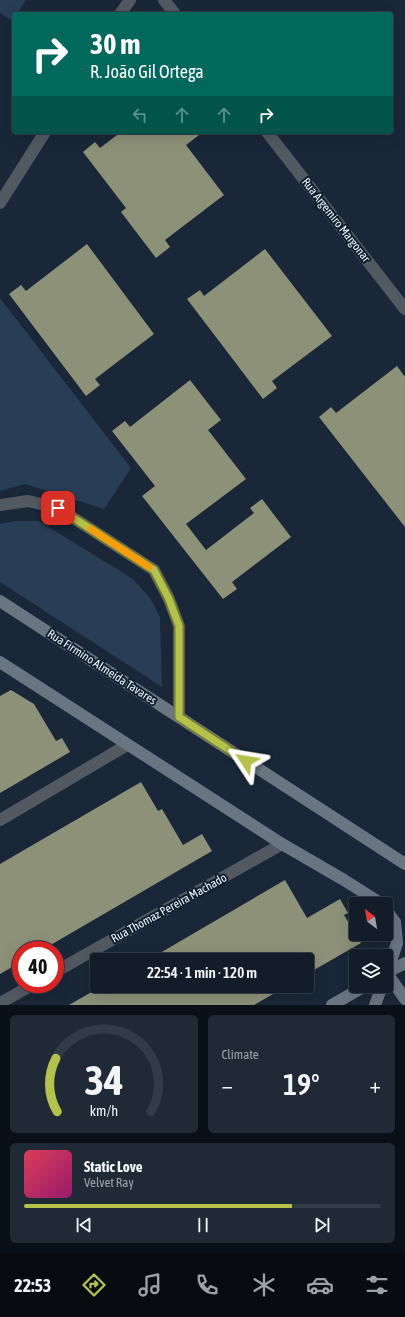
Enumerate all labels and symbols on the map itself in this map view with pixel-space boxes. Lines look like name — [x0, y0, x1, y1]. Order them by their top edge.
street label: Rua Argemiro Margonar — [299, 175, 373, 265]
pin — [41, 491, 75, 525]
street label: Rua Firmino Almeida Tavares — [45, 627, 159, 707]
position arrow — [225, 740, 267, 782]
street label: Rua Thomaz Pereira Machado — [109, 870, 230, 946]
north arrow — [349, 897, 393, 941]
speed limit sign: 40 — [12, 941, 64, 993]

